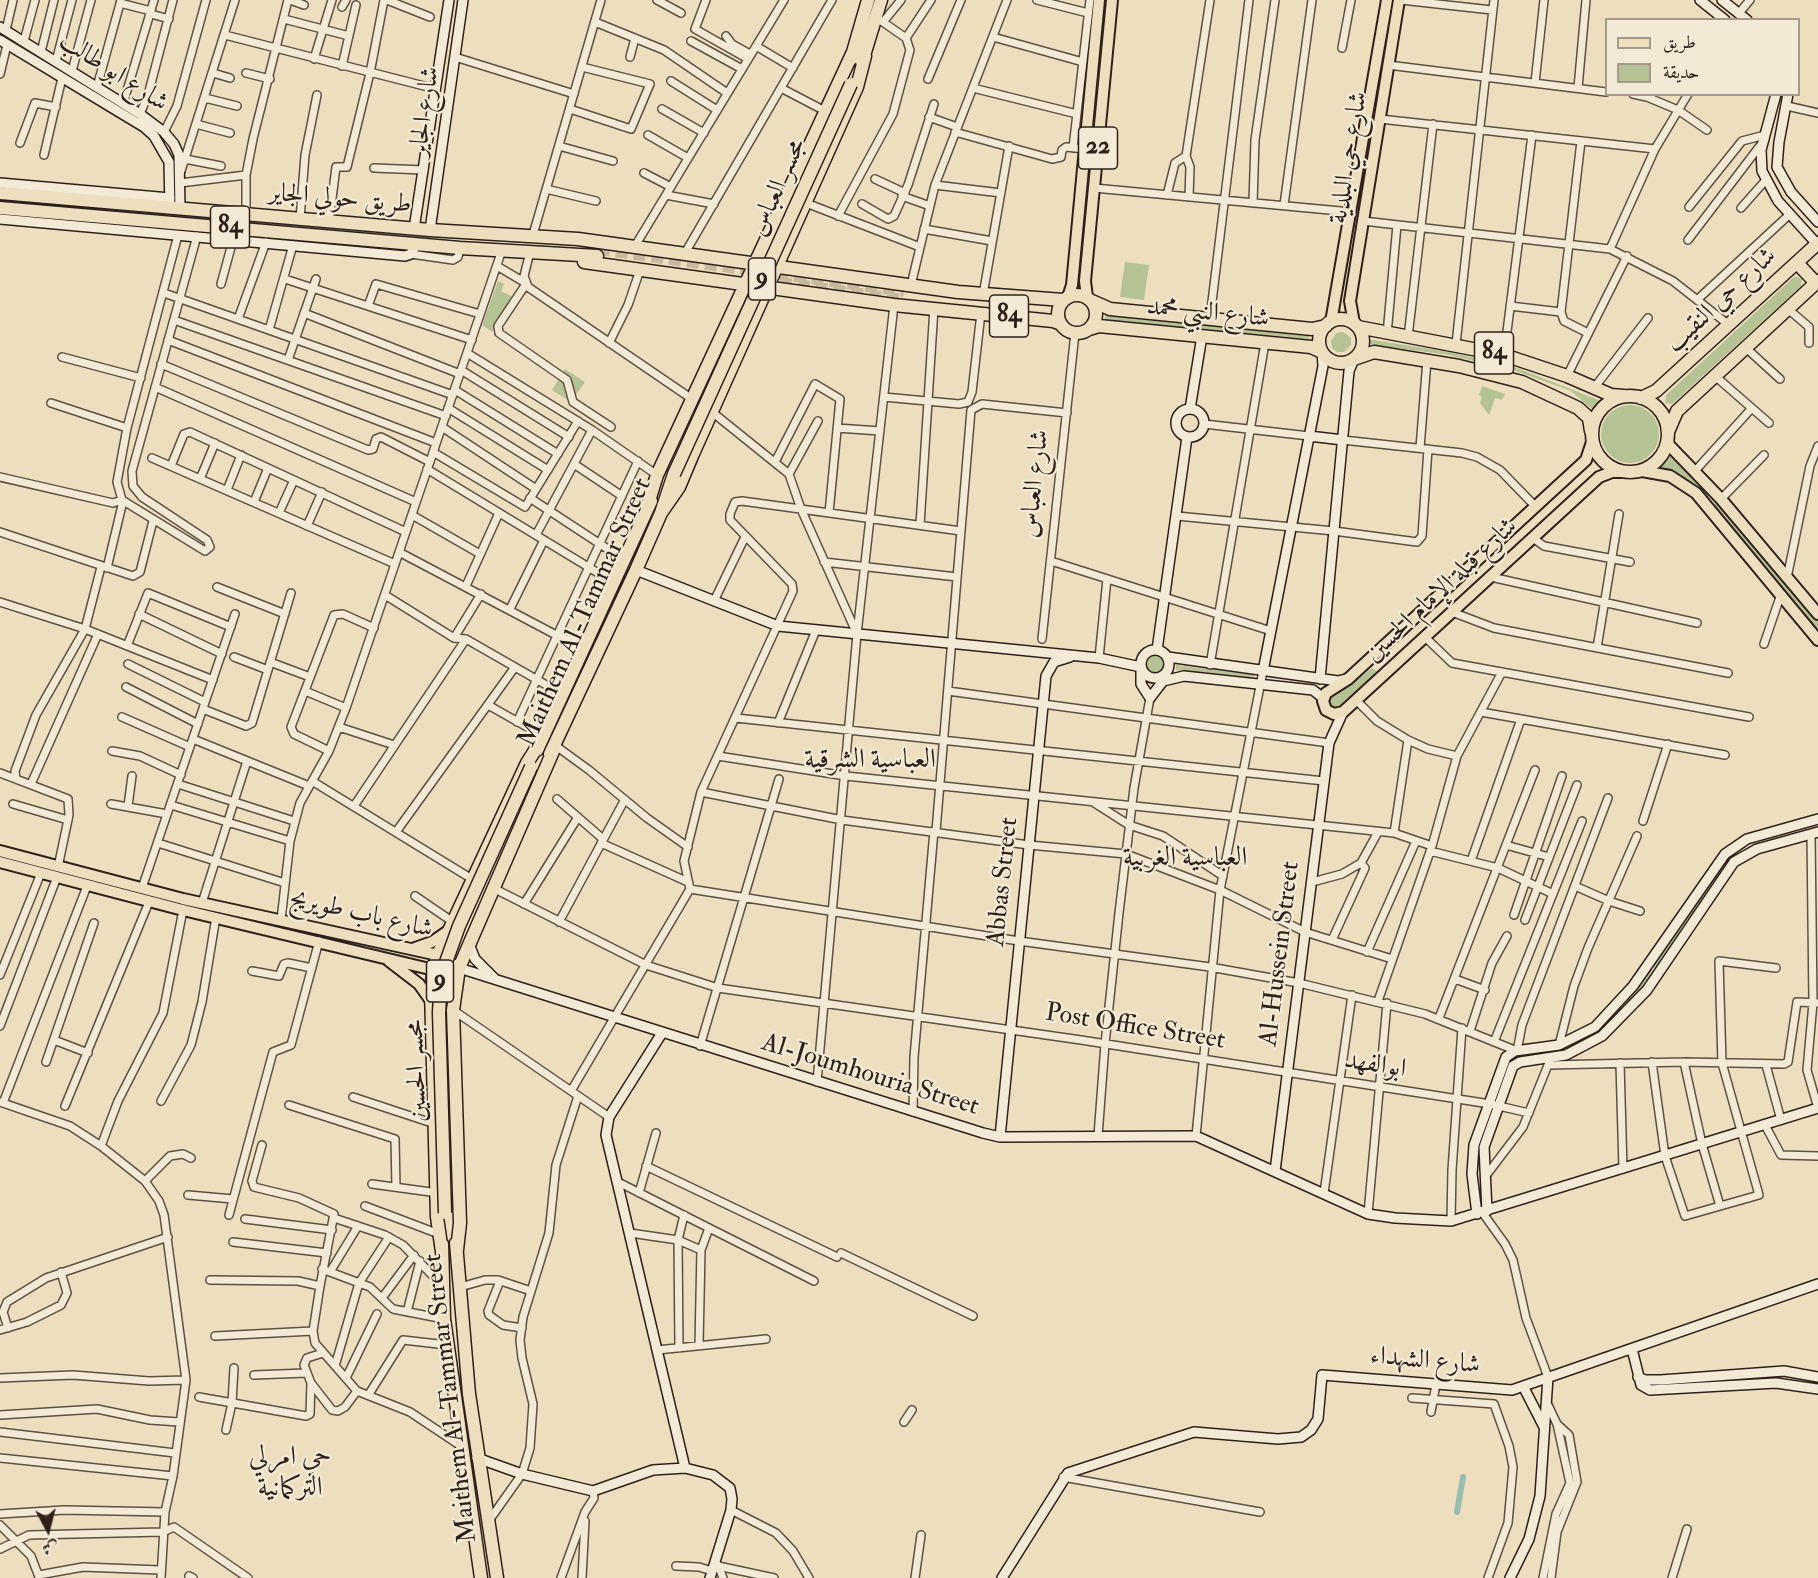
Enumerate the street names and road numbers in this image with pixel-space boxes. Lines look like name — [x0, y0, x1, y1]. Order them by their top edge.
street label: شارع ابو طالب — [53, 26, 173, 120]
street label: شارع الجاير — [404, 65, 448, 159]
street label: شارع حي البلدية — [1324, 90, 1376, 226]
road number: 22 — [1078, 127, 1118, 169]
street label: مجسر العباس — [744, 134, 814, 242]
street label: طريق حولي الجاير — [267, 178, 413, 222]
road number: 84 — [210, 206, 250, 248]
street label: شارع حي النقيب — [1660, 242, 1784, 360]
road number: 9 — [748, 258, 776, 300]
street label: شارع النبي محمد — [1145, 292, 1271, 336]
road number: 84 — [990, 295, 1028, 337]
road number: 84 — [1474, 332, 1514, 374]
street label: شارع العباس — [1015, 428, 1057, 540]
street label: Maithem Al-Tammar Street — [513, 474, 659, 752]
street label: شارع قبلة الإمام الحسين — [1359, 512, 1525, 670]
street label: Abbas Street — [982, 816, 1026, 948]
street label: Al-Hussein Street — [1254, 860, 1308, 1048]
street label: شارع باب طويريج — [286, 883, 436, 947]
road number: 9 — [426, 960, 454, 1002]
street label: Post Office Street — [1043, 998, 1227, 1058]
street label: مجسر الحسين — [401, 1019, 435, 1123]
street label: Al-Joumhouria Street — [758, 1028, 982, 1124]
street label: ابوالفهد — [1342, 1046, 1408, 1086]
street label: Maithem Al-Tammar Street — [419, 1252, 485, 1544]
street label: شارع الشهداء — [1369, 1342, 1481, 1382]

